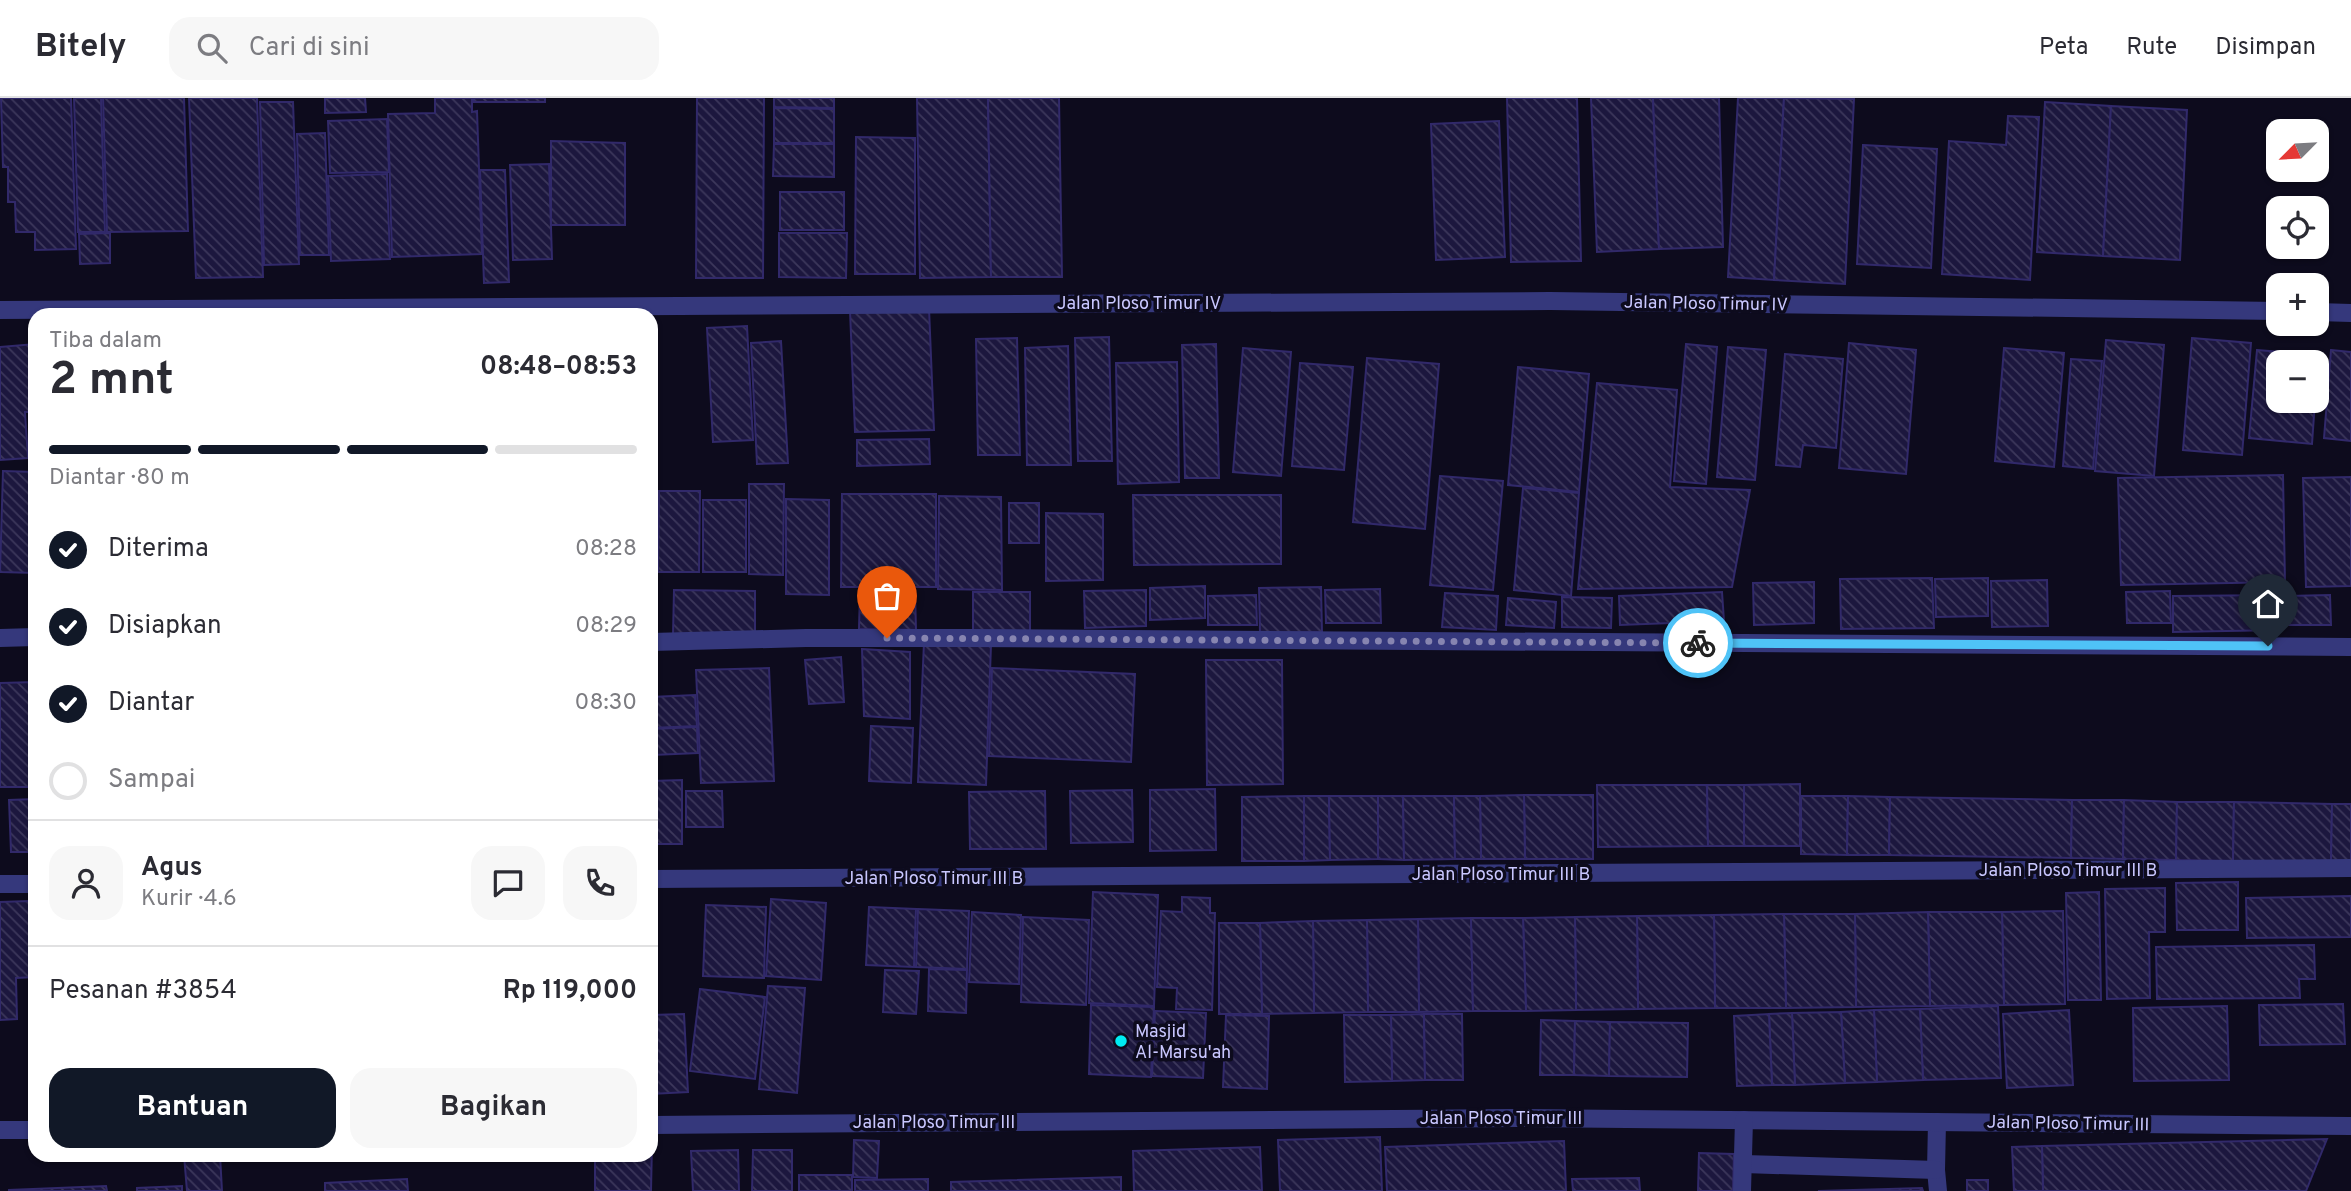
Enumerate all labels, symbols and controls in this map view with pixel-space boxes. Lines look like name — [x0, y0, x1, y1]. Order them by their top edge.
search box — [169, 17, 659, 80]
text: Bitely — [35, 27, 127, 69]
icon: search — [193, 29, 231, 67]
text: Cari di sini — [249, 32, 370, 65]
text: Peta — [2039, 33, 2088, 63]
text: Rute — [2126, 33, 2177, 63]
text: Disimpan — [2215, 33, 2316, 63]
north arrow — [2266, 119, 2329, 182]
map controls — [2266, 119, 2329, 413]
button: locate — [2266, 196, 2329, 259]
button: + — [2266, 273, 2329, 336]
street label: Jalan Ploso Timur IV — [1624, 292, 1788, 317]
street label: Jalan Ploso Timur IV — [1057, 293, 1221, 316]
text: Tiba dalam — [49, 327, 162, 356]
button: − — [2266, 350, 2329, 413]
text: 08:48–08:53 — [480, 351, 637, 384]
text: 2 mnt — [49, 352, 174, 411]
text: Diantar · 80 m — [49, 464, 190, 493]
icon: check — [49, 531, 87, 569]
text: Diterima — [108, 533, 209, 566]
text: 08:28 — [575, 535, 637, 564]
pin — [857, 566, 917, 638]
pin — [2238, 574, 2298, 646]
icon: bag — [868, 577, 906, 615]
icon: home — [2249, 585, 2287, 623]
icon: check — [49, 608, 87, 646]
courier — [1663, 608, 1733, 678]
text: Disiapkan — [108, 610, 222, 643]
text: 08:29 — [575, 612, 637, 641]
icon: bike — [1679, 624, 1717, 662]
icon: check — [49, 685, 87, 723]
text: Diantar — [108, 687, 194, 720]
text: 08:30 — [575, 689, 637, 718]
text: Sampai — [108, 764, 195, 797]
button: person — [49, 846, 123, 920]
button: chat — [471, 846, 545, 920]
button: phone — [563, 846, 637, 920]
text: Agus — [141, 852, 203, 885]
street label: Jalan Ploso Timur III B — [1979, 860, 2157, 883]
street label: Jalan Ploso Timur III B — [1412, 864, 1590, 887]
street label: Jalan Ploso Timur III B — [845, 868, 1023, 891]
text: Kurir · 4.6 — [141, 885, 237, 914]
text: Pesanan #3854 — [49, 975, 237, 1008]
text: Rp 119,000 — [503, 975, 637, 1008]
place label: Masjid Al-Marsu'ah — [1135, 1021, 1231, 1065]
marker: Masjid Al-Marsu'ah — [1113, 1033, 1129, 1049]
button: Bantuan — [49, 1068, 336, 1148]
button: Bagikan — [350, 1068, 637, 1148]
street label: Jalan Ploso Timur III — [1420, 1108, 1582, 1131]
street label: Jalan Ploso Timur III — [853, 1112, 1015, 1135]
street label: Jalan Ploso Timur III — [1986, 1112, 2150, 1137]

